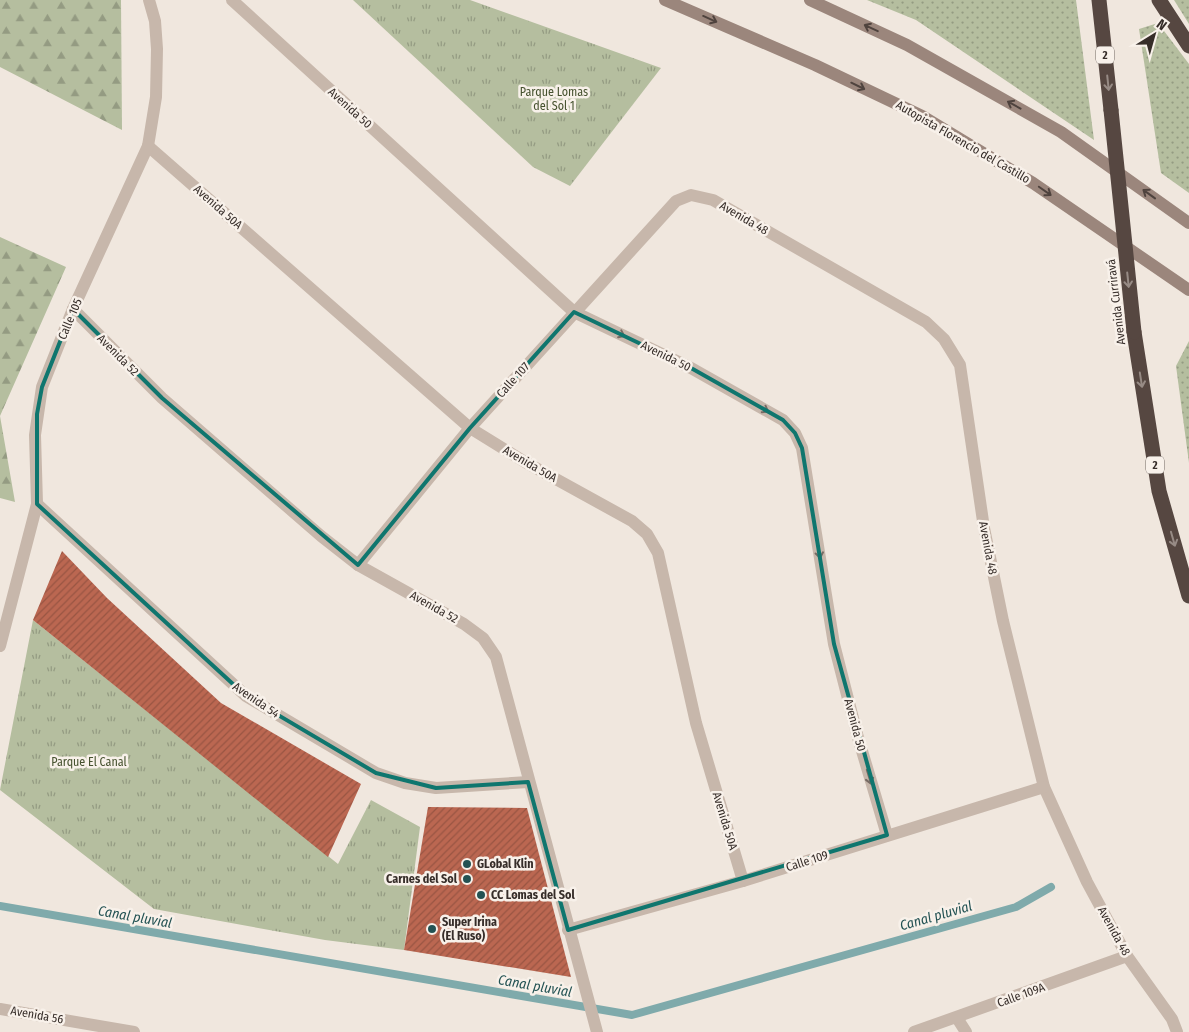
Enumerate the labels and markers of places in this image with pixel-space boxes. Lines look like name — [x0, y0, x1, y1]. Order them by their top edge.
place label: GLobal Klin — [477, 857, 534, 871]
marker: GLobal Klin — [461, 858, 473, 870]
place label: Carnes del Sol — [386, 872, 458, 886]
marker: Carnes del Sol — [461, 873, 473, 885]
place label: CC Lomas del Sol — [491, 888, 575, 902]
marker: CC Lomas del Sol — [475, 889, 487, 901]
place label: Super Irina (El Ruso) — [442, 915, 497, 943]
marker: Super Irina (El Ruso) — [426, 923, 438, 935]

